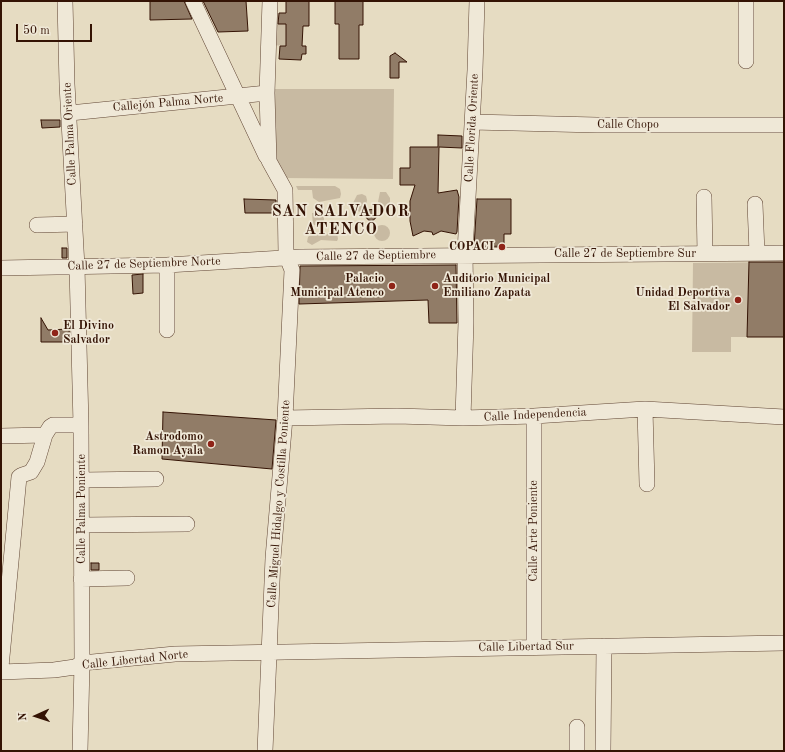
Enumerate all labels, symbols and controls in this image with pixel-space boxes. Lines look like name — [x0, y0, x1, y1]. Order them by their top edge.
scale bar — [18, 16, 94, 42]
text: 50 m — [23, 25, 50, 37]
street label: Calle Florida Oriente — [462, 73, 482, 183]
street label: Calle Palma Oriente — [60, 82, 80, 186]
street label: Callejón Palma Norte — [112, 91, 224, 115]
street label: Calle Chopo — [597, 118, 659, 132]
district label: SAN SALVADOR ATENCO — [272, 202, 410, 240]
place label: COPACI — [449, 240, 494, 254]
marker: COPACI — [497, 242, 507, 252]
street label: Calle 27 de Septiembre Sur — [554, 247, 696, 261]
street label: Calle 27 de Septiembre — [316, 248, 436, 264]
street label: Calle 27 de Septiembre Norte — [67, 254, 221, 274]
place label: Palacio Municipal Atenco — [290, 272, 384, 300]
place label: Auditorio Municipal Emiliano Zapata — [443, 272, 550, 300]
marker: Palacio Municipal Atenco — [387, 281, 397, 291]
marker: Auditorio Municipal Emiliano Zapata — [430, 281, 440, 291]
place label: Unidad Deportiva El Salvador — [635, 286, 730, 314]
marker: Unidad Deportiva El Salvador — [733, 295, 743, 305]
place label: El Divino Salvador — [63, 319, 114, 347]
marker: El Divino Salvador — [50, 328, 60, 338]
street label: Calle Miguel Hidalgo y Costilla Poniente — [265, 399, 293, 609]
street label: Calle Independencia — [483, 405, 587, 425]
place label: Astrodomo Ramon Ayala — [132, 430, 203, 458]
marker: Astrodomo Ramon Ayala — [206, 439, 216, 449]
street label: Calle Palma Poniente — [75, 454, 89, 564]
street label: Calle Arte Poniente — [527, 480, 541, 582]
street label: Calle Libertad Sur — [478, 639, 574, 655]
street label: Calle Libertad Norte — [81, 647, 189, 673]
north arrow — [16, 696, 56, 736]
text: N — [18, 712, 29, 721]

